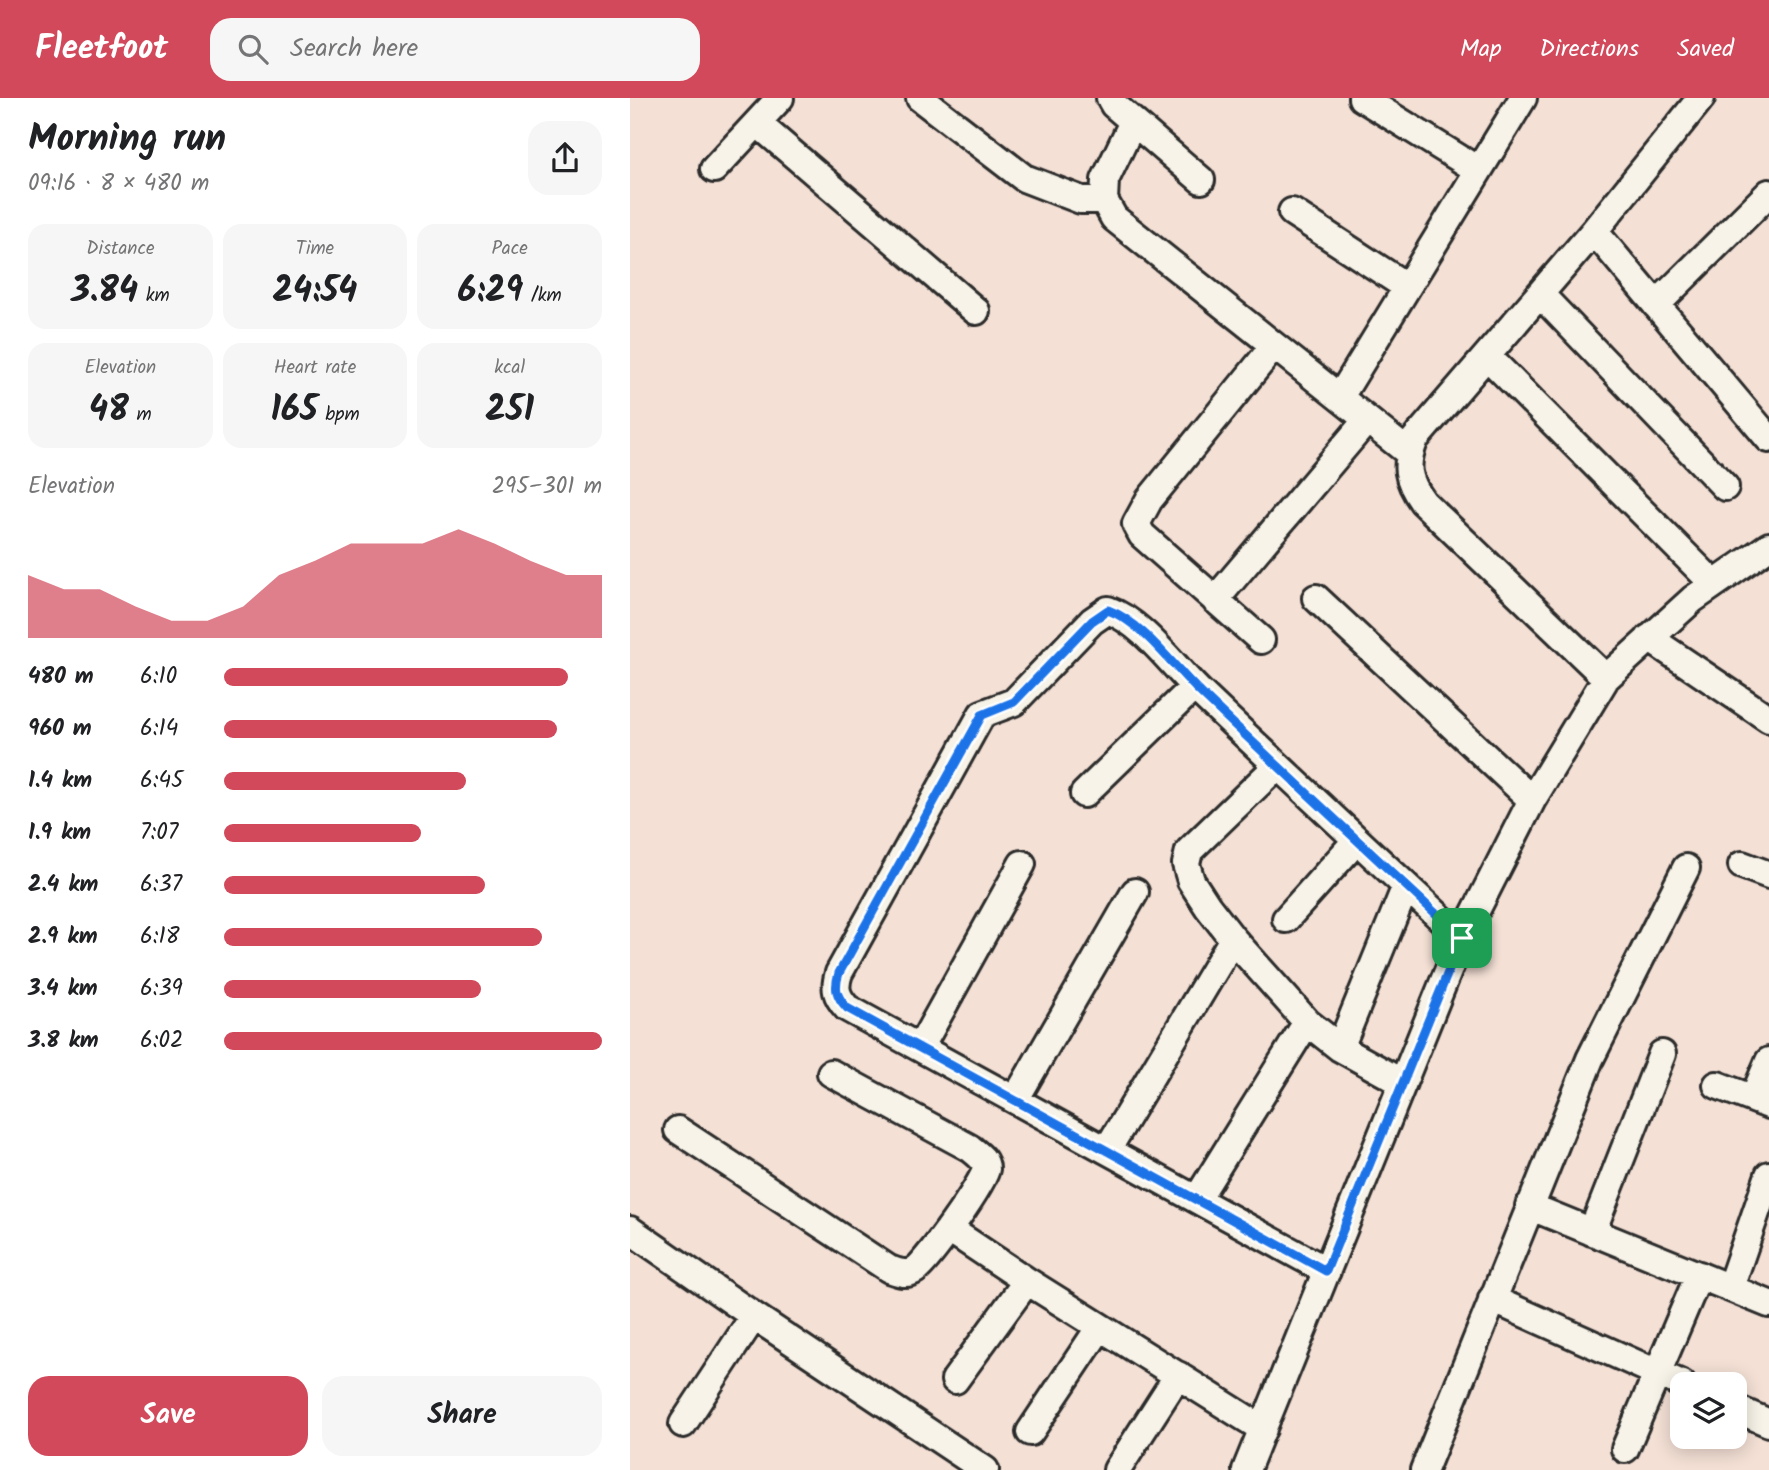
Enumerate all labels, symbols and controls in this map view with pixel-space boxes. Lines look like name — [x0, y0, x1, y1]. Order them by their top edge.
search box — [210, 18, 700, 81]
text: Fleetfoot — [35, 23, 168, 76]
text: Search here — [290, 28, 418, 70]
icon: search — [234, 30, 272, 68]
text: Map — [1460, 30, 1502, 69]
text: Directions — [1540, 30, 1639, 69]
text: Saved — [1677, 30, 1734, 69]
text: Morning run — [28, 110, 226, 170]
button: share — [528, 121, 602, 195]
text: 09:16 · 8 × 480 m — [28, 166, 209, 202]
text: Distance — [86, 234, 154, 264]
text: Time — [296, 234, 334, 264]
text: Pace — [492, 234, 528, 264]
text: 3.84 — [71, 264, 138, 320]
text: 24:54 — [273, 264, 357, 320]
text: 6:29 — [458, 264, 523, 320]
text: km — [138, 281, 170, 311]
text: /km — [523, 281, 562, 311]
text: Elevation — [84, 353, 156, 383]
text: Heart rate — [274, 353, 356, 383]
text: kcal — [494, 353, 525, 383]
text: 48 — [89, 383, 129, 439]
text: 165 — [270, 383, 318, 439]
text: 251 — [485, 383, 534, 439]
text: m — [129, 400, 152, 430]
text: bpm — [318, 400, 360, 430]
text: Elevation — [28, 469, 115, 505]
text: 295–301 m — [492, 469, 602, 505]
text: 480 m — [28, 659, 94, 695]
text: 6:10 — [140, 659, 177, 695]
text: 960 m — [28, 711, 92, 747]
text: 6:14 — [140, 711, 178, 747]
text: 1.4 km — [28, 763, 92, 799]
text: 6:45 — [140, 763, 183, 799]
text: 1.9 km — [28, 815, 91, 851]
text: 7:07 — [140, 815, 178, 851]
text: 2.4 km — [28, 867, 98, 903]
text: 6:37 — [140, 867, 182, 903]
pin — [1432, 908, 1492, 968]
text: 2.9 km — [28, 919, 98, 955]
text: 6:18 — [140, 919, 180, 955]
icon: arrive — [1443, 919, 1481, 957]
text: 3.4 km — [28, 971, 98, 1007]
text: 6:39 — [140, 971, 183, 1007]
text: 3.8 km — [28, 1023, 99, 1059]
text: 6:02 — [140, 1023, 183, 1059]
map controls — [1670, 1372, 1747, 1449]
button: layers — [1670, 1372, 1747, 1449]
button: Save — [28, 1376, 308, 1456]
button: Share — [322, 1376, 602, 1456]

